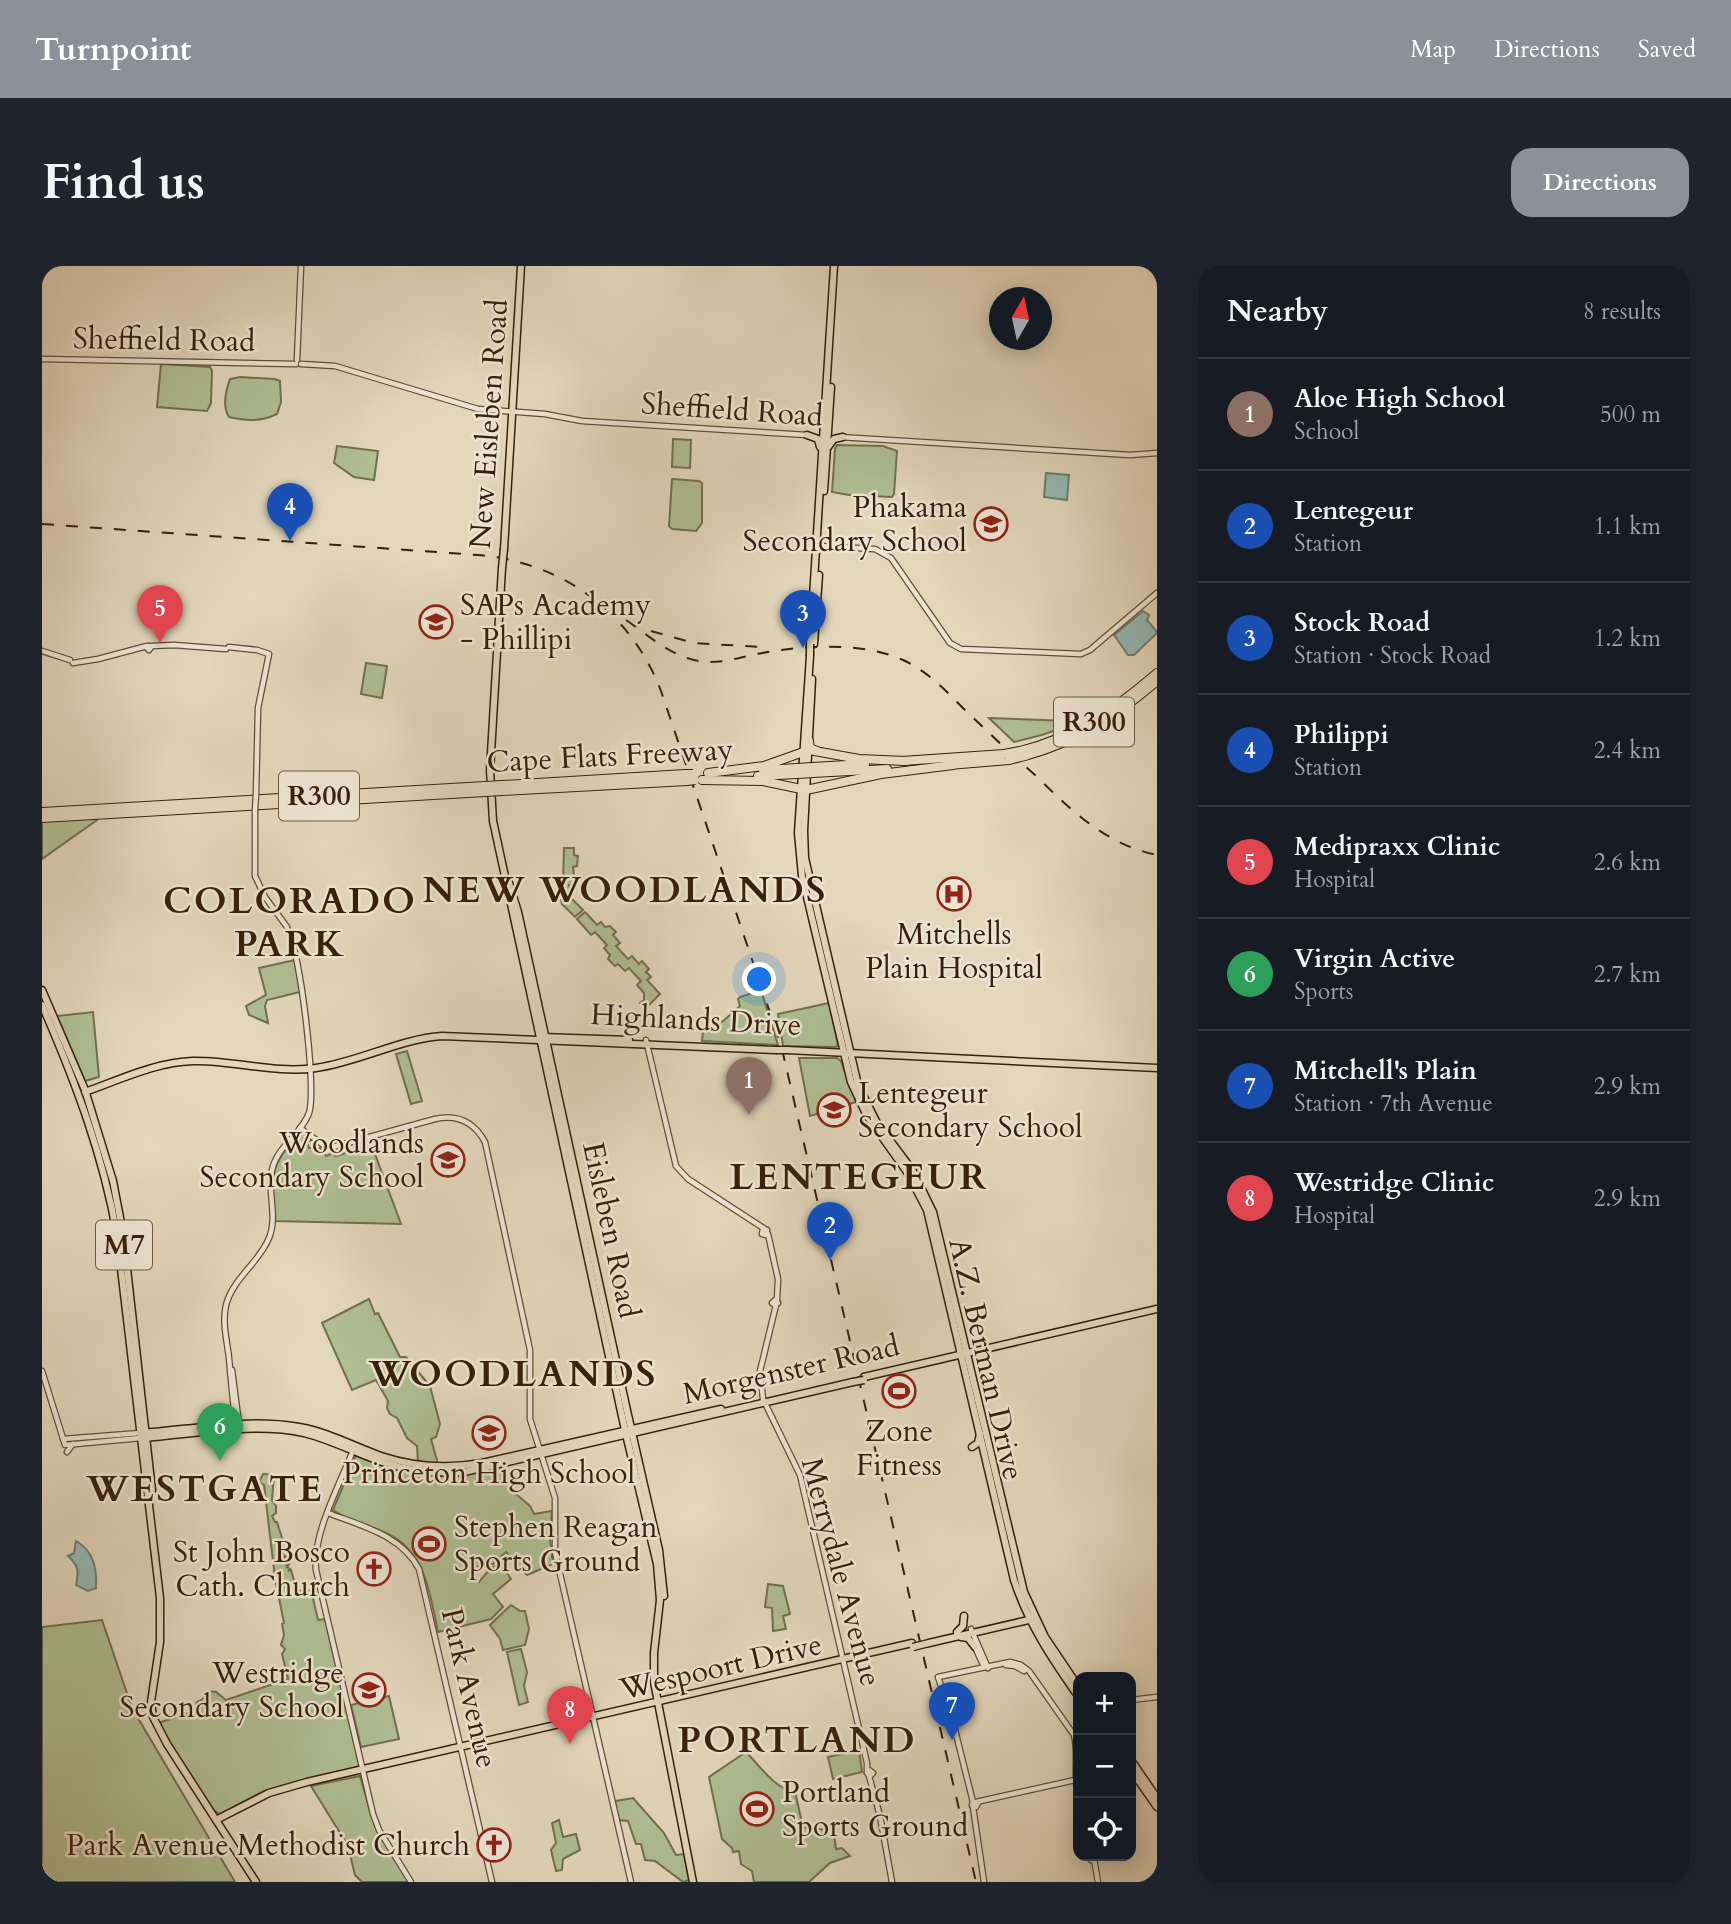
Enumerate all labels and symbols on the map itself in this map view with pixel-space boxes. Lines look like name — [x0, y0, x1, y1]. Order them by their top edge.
north arrow — [989, 287, 1052, 350]
street label: New Eisleben Road — [460, 298, 518, 550]
street label: Sheffield Road — [73, 318, 255, 362]
street label: Sheffield Road — [640, 383, 824, 437]
pin: 4 — [267, 483, 313, 541]
place label: Phakama Secondary School — [742, 487, 967, 562]
school or university icon: Phakama Secondary School — [972, 505, 1010, 543]
pin: 5 — [137, 585, 183, 643]
place label: SAPs Academy - Phillipi — [460, 585, 651, 660]
pin: 3 — [780, 590, 826, 648]
school or university icon: SAPs Academy - Phillipi — [417, 603, 455, 641]
road number: R300 — [1054, 698, 1134, 746]
street label: Cape Flats Freeway — [486, 729, 735, 783]
road number: R300 — [279, 771, 359, 820]
district label: NEW WOODLANDS — [423, 865, 827, 915]
hospital icon: Mitchells Plain Hospital — [935, 875, 973, 913]
district label: COLORADO PARK — [163, 876, 417, 969]
place label: Mitchells Plain Hospital — [865, 914, 1043, 989]
your location — [742, 962, 776, 996]
street label: Highlands Drive — [590, 994, 802, 1046]
pin: 1 — [726, 1057, 772, 1115]
place label: Lentegeur Secondary School — [858, 1073, 1083, 1148]
school or university icon: Lentegeur Secondary School — [815, 1091, 853, 1129]
place label: Woodlands Secondary School — [199, 1123, 424, 1198]
street label: Eisleben Road — [572, 1138, 650, 1322]
school or university icon: Woodlands Secondary School — [429, 1141, 467, 1179]
district label: LENTEGEUR — [729, 1152, 989, 1202]
pin: 2 — [807, 1202, 853, 1260]
road number: M7 — [96, 1220, 152, 1270]
street label: A.Z. Berman Drive — [938, 1234, 1034, 1484]
street label: Morgenster Road — [679, 1325, 903, 1415]
district label: WOODLANDS — [368, 1349, 657, 1399]
sports icon: Zone Fitness — [880, 1372, 918, 1410]
pin: 6 — [197, 1403, 243, 1461]
place label: Zone Fitness — [856, 1411, 942, 1486]
school or university icon: Princeton High School — [470, 1414, 508, 1452]
place label: Princeton High School — [343, 1453, 636, 1494]
street label: Merrydale Avenue — [791, 1453, 891, 1691]
district label: WESTGATE — [85, 1464, 324, 1514]
place label: Stephen Reagan Sports Ground — [454, 1507, 658, 1582]
sports icon: Stephen Reagan Sports Ground — [410, 1525, 448, 1563]
place label: St John Bosco Cath. Church — [173, 1532, 351, 1607]
church icon: St John Bosco Cath. Church — [355, 1550, 393, 1588]
street label: Park Avenue — [431, 1604, 507, 1772]
street label: Wespoort Drive — [615, 1624, 826, 1710]
place label: Westridge Secondary School — [119, 1653, 344, 1728]
school or university icon: Westridge Secondary School — [350, 1671, 388, 1709]
pin: 7 — [929, 1682, 975, 1740]
pin: 8 — [547, 1686, 593, 1744]
district label: PORTLAND — [677, 1715, 917, 1765]
place label: Portland Sports Ground — [782, 1772, 968, 1847]
sports icon: Portland Sports Ground — [738, 1790, 776, 1828]
place label: Park Avenue Methodist Church — [66, 1825, 471, 1866]
church icon: Park Avenue Methodist Church — [475, 1826, 513, 1864]

